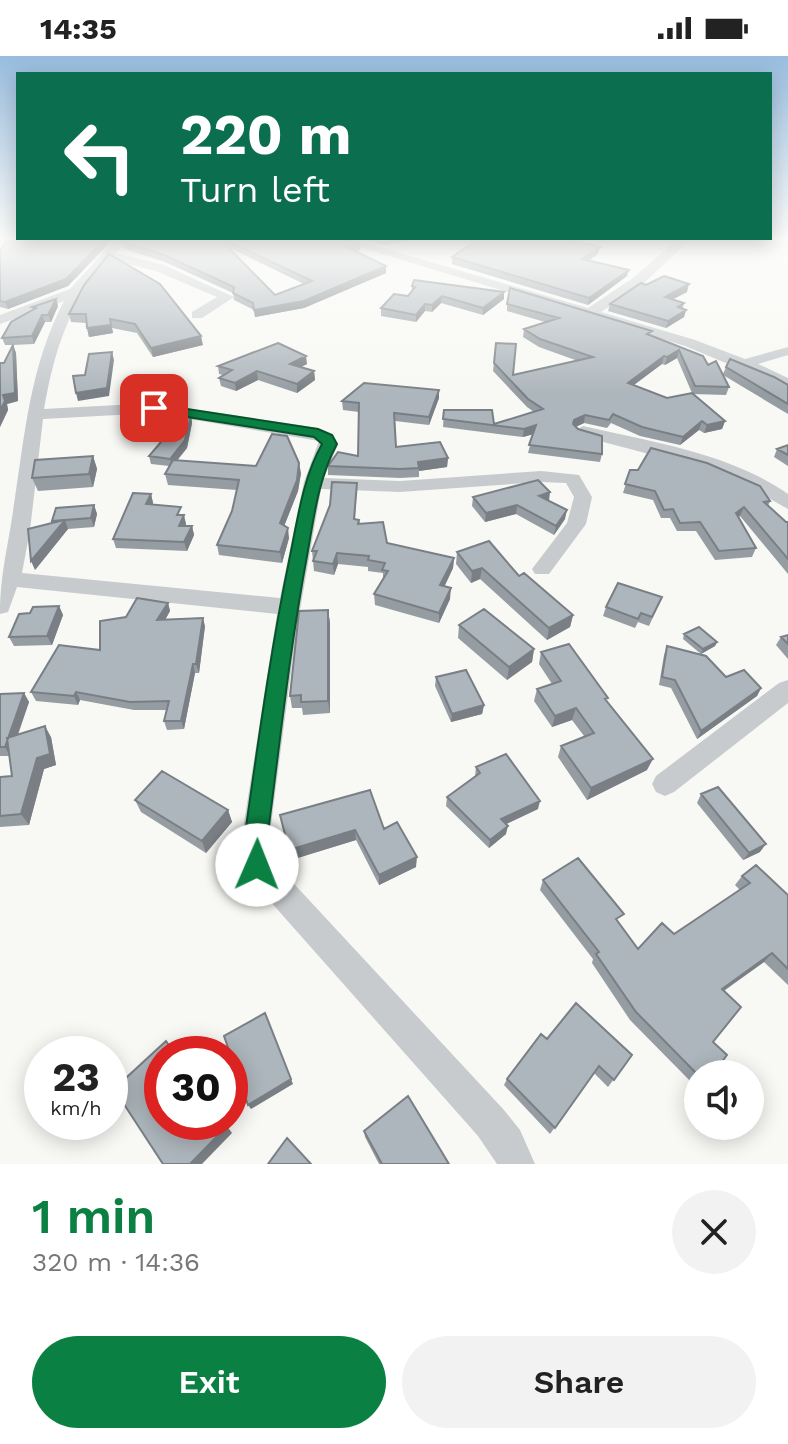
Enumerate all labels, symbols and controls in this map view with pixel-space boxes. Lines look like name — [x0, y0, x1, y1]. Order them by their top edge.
text: 14:35 — [40, 11, 117, 46]
text: 220 m — [180, 102, 352, 168]
icon: left — [48, 104, 152, 208]
text: Turn left — [180, 169, 330, 211]
pin — [120, 374, 188, 442]
icon: arrive — [132, 386, 176, 430]
position arrow — [215, 823, 299, 907]
speed limit sign: 30 — [144, 1036, 248, 1140]
text: 23 — [52, 1054, 100, 1101]
map controls — [684, 1060, 764, 1140]
button: sound — [684, 1060, 764, 1140]
text: km/h — [50, 1096, 102, 1120]
text: 1 min — [32, 1188, 155, 1245]
button: close — [672, 1190, 756, 1274]
text: 320 m · 14:36 — [32, 1247, 200, 1277]
button: Exit — [32, 1336, 386, 1428]
button: Share — [402, 1336, 756, 1428]

